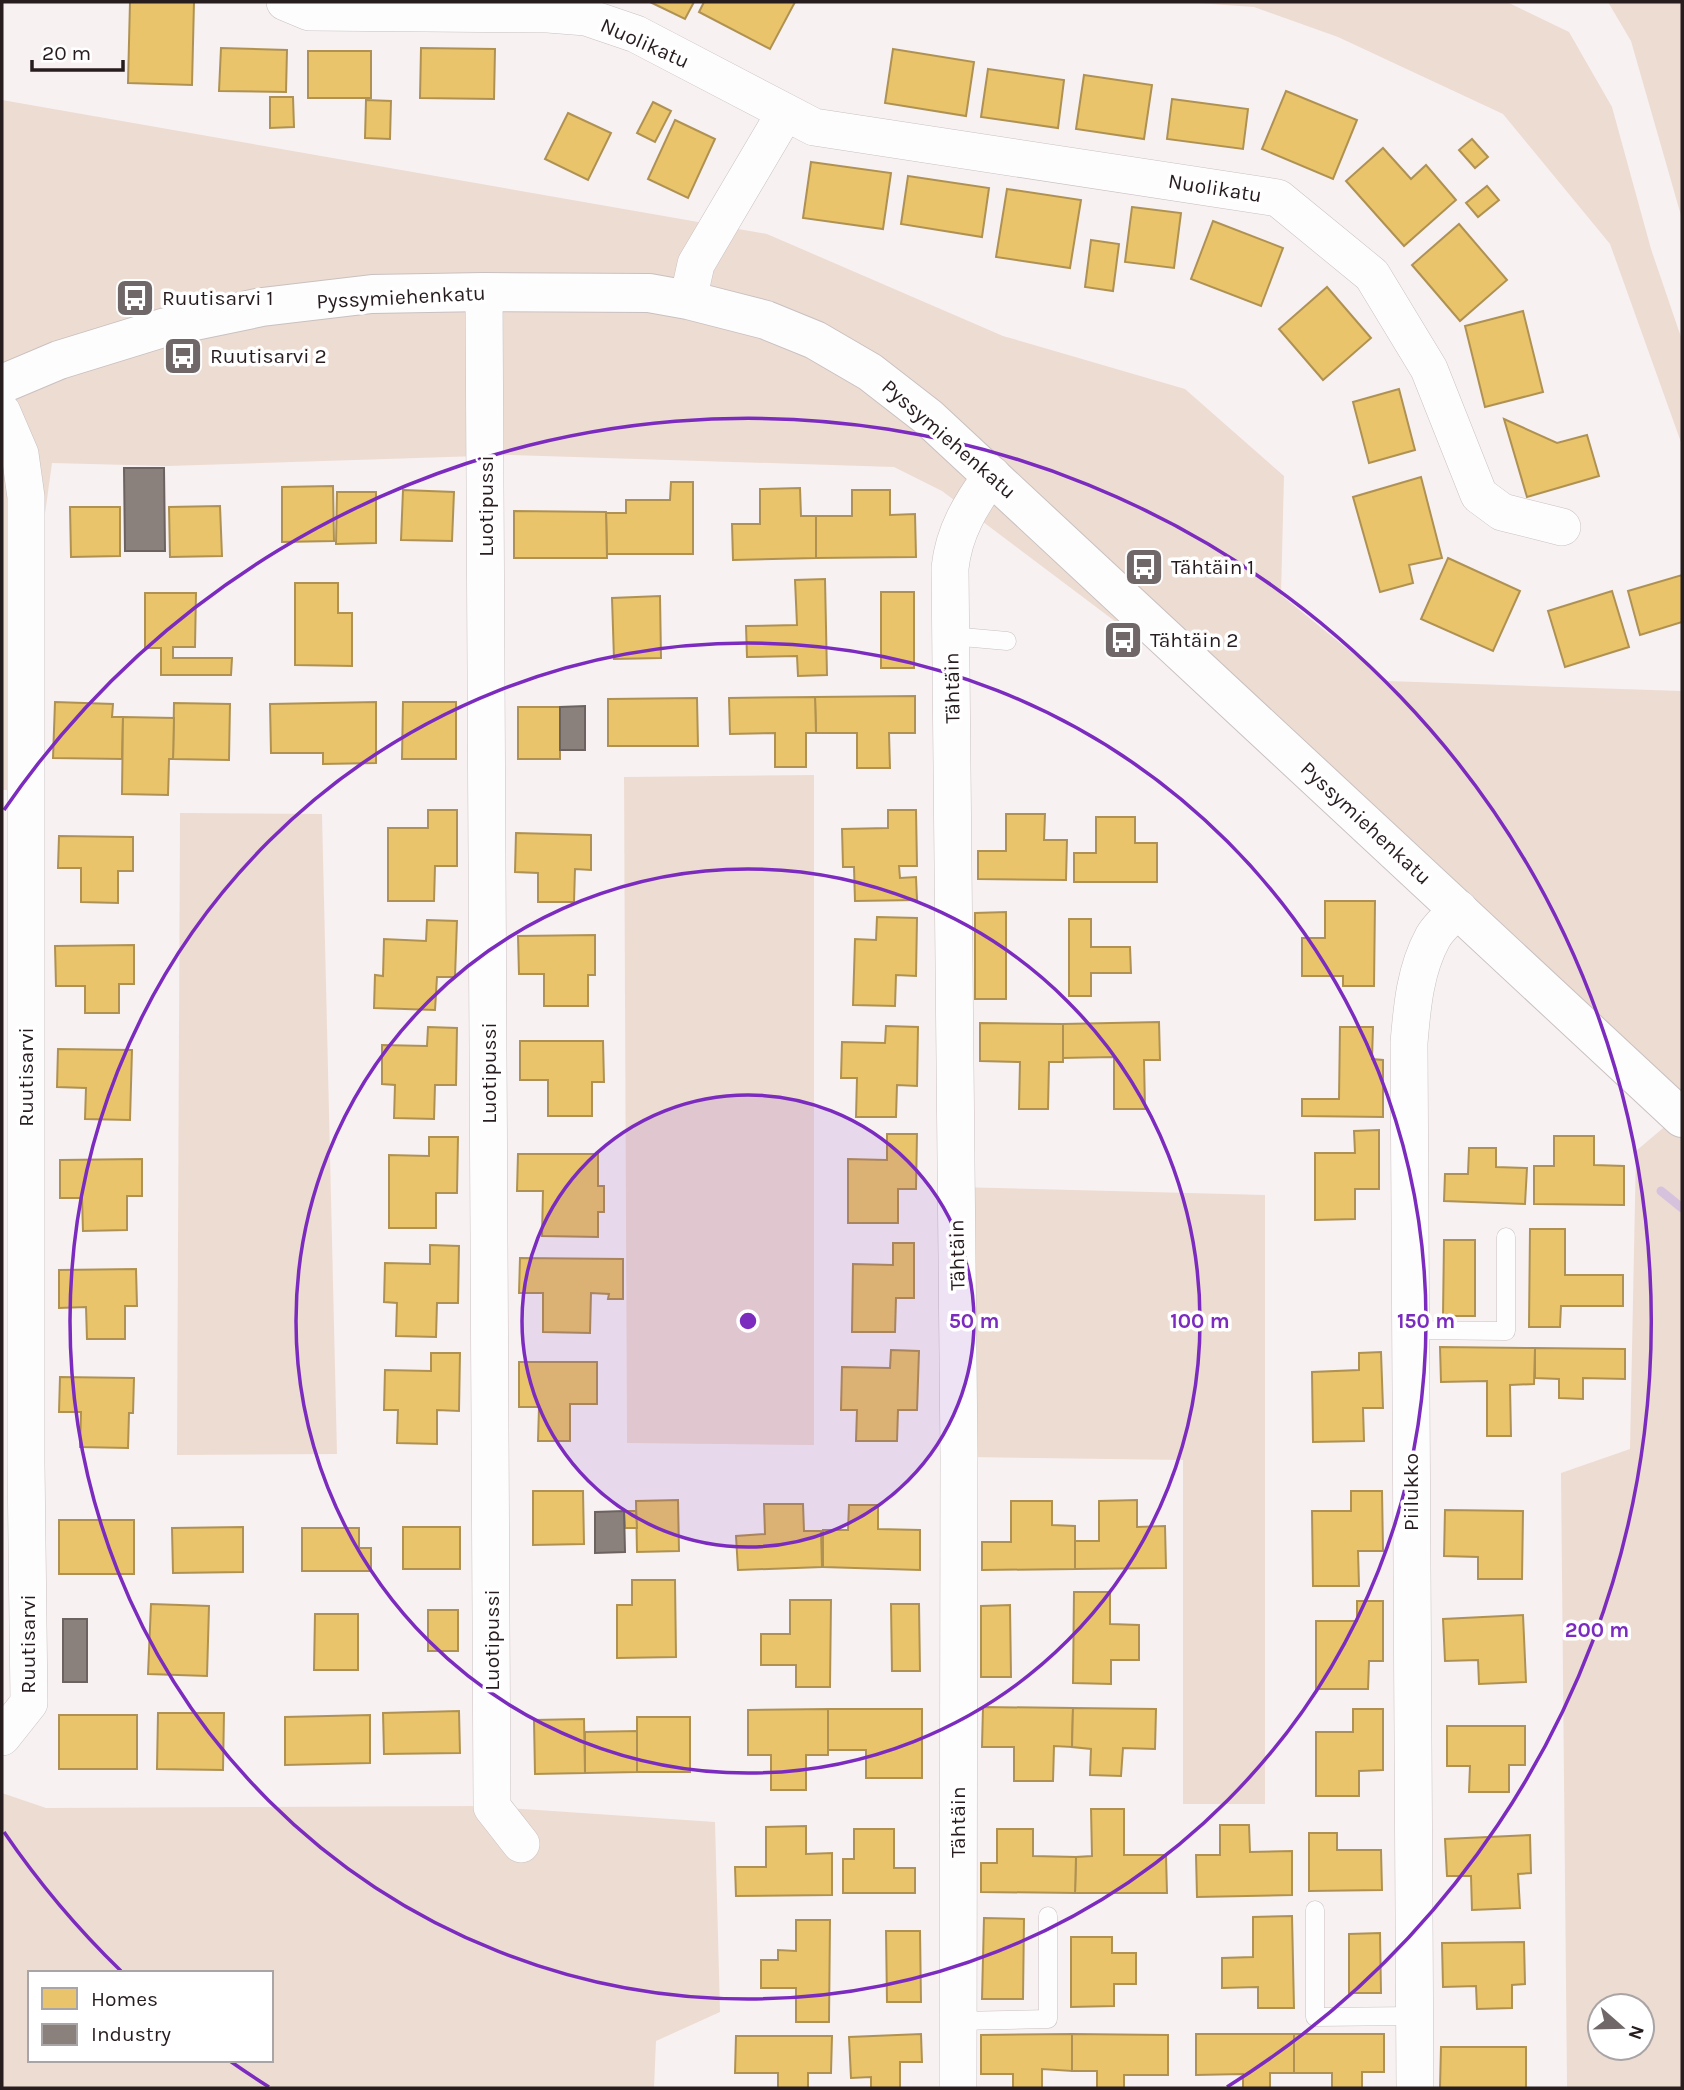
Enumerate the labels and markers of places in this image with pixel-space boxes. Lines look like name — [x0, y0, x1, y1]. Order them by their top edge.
bus stop icon: Ruutisarvi 1 — [114, 277, 156, 319]
place label: Ruutisarvi 1 — [162, 286, 273, 310]
bus stop icon: Ruutisarvi 2 — [162, 335, 204, 377]
place label: Ruutisarvi 2 — [210, 344, 327, 368]
bus stop icon: Tähtäin 1 — [1123, 546, 1165, 588]
place label: Tähtäin 1 — [1171, 555, 1254, 579]
bus stop icon: Tähtäin 2 — [1102, 619, 1144, 661]
place label: Tähtäin 2 — [1150, 628, 1238, 652]
centre of rings — [736, 1309, 760, 1333]

